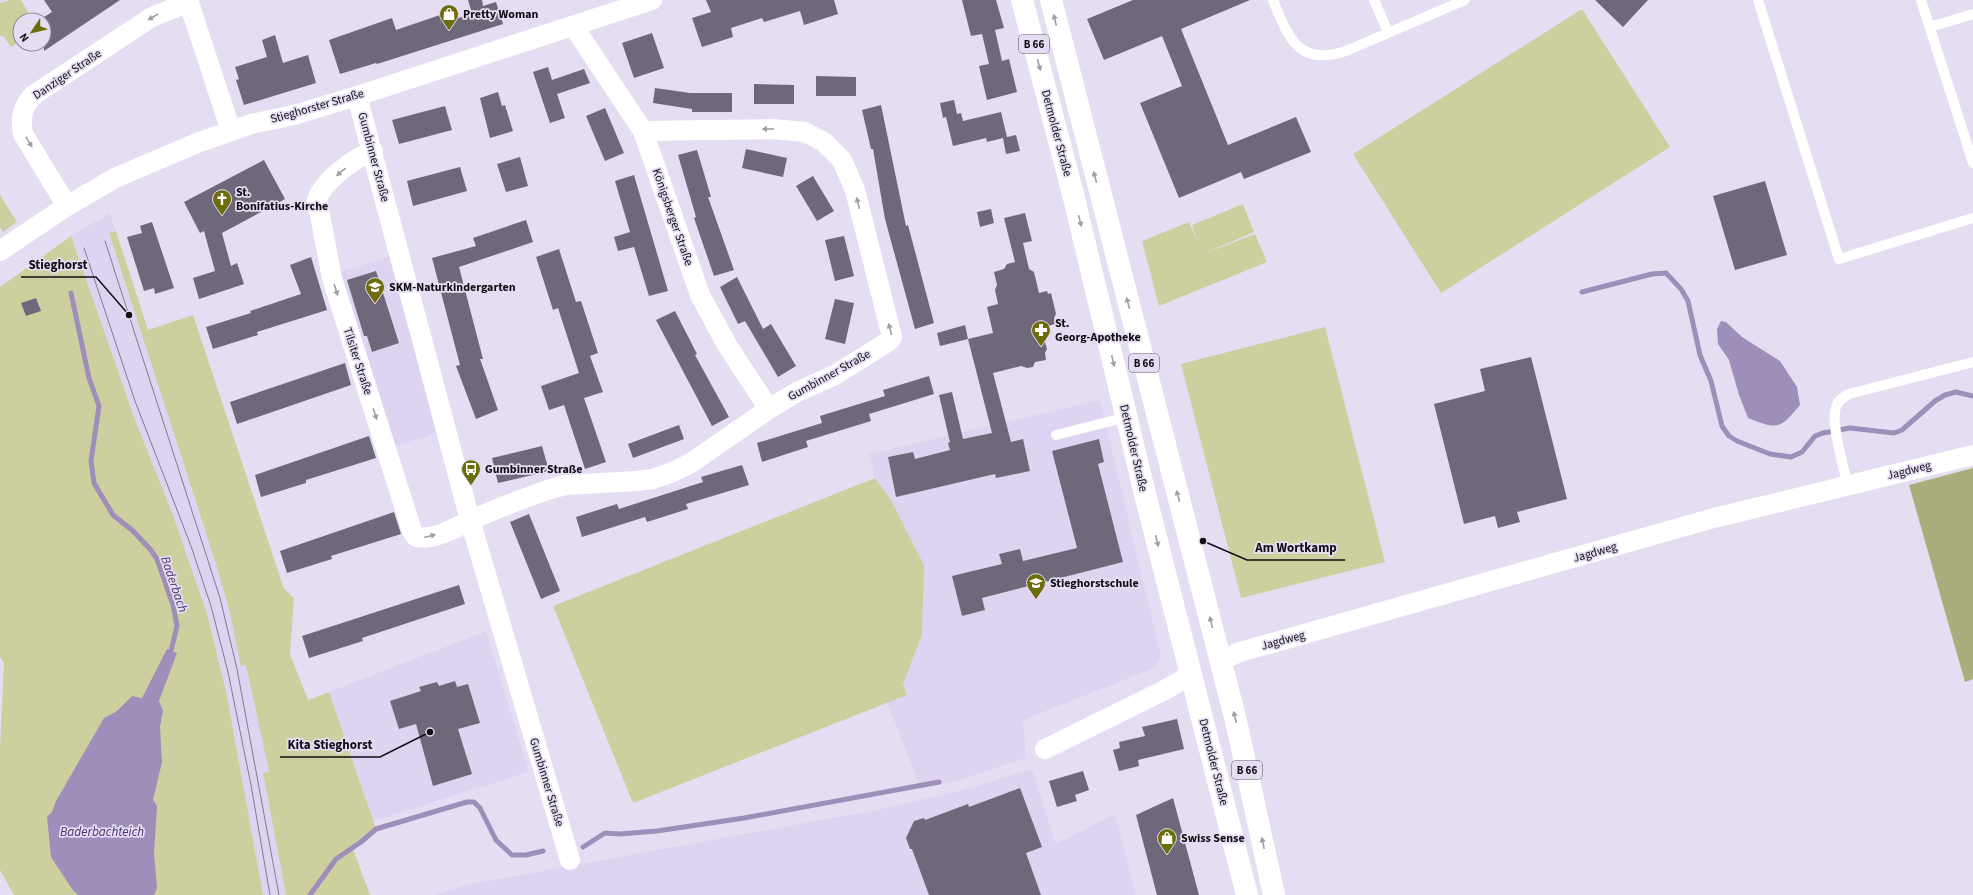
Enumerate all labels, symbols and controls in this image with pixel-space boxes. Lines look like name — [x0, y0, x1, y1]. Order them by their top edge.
shop icon: Pretty Woman — [438, 3, 460, 31]
place label: Pretty Woman — [463, 6, 539, 23]
north arrow — [12, 12, 52, 52]
one-way arrow — [147, 13, 159, 20]
one-way arrow — [1052, 14, 1058, 26]
text: N — [16, 30, 32, 45]
road number: B 66 — [1019, 35, 1049, 53]
street label: Danziger Straße — [30, 45, 105, 104]
one-way arrow — [1036, 59, 1042, 71]
street label: Stieghorster Straße — [268, 85, 366, 128]
street label: Detmolder Straße — [1037, 88, 1076, 178]
street label: Gumbinner Straße — [353, 110, 394, 204]
one-way arrow — [761, 126, 774, 132]
one-way arrow — [25, 136, 32, 148]
street label: Königsberger Straße — [648, 166, 697, 268]
one-way arrow — [335, 168, 346, 177]
one-way arrow — [1092, 170, 1098, 182]
place label: St. Bonifatius-Kirche — [236, 184, 328, 215]
church icon: St. Bonifatius-Kirche — [211, 188, 233, 216]
one-way arrow — [855, 197, 861, 209]
one-way arrow — [1077, 215, 1083, 227]
callout: Stieghorst — [21, 252, 96, 277]
text: Stieghorst — [28, 256, 88, 274]
school or university icon: SKM-Naturkindergarten — [364, 276, 386, 304]
place label: SKM-Naturkindergarten — [389, 279, 516, 296]
one-way arrow — [333, 284, 339, 296]
one-way arrow — [1125, 296, 1131, 308]
place label: St. Georg-Apotheke — [1055, 315, 1141, 346]
pharmacy icon: St. Georg-Apotheke — [1030, 319, 1052, 347]
one-way arrow — [887, 323, 893, 336]
street label: Tilsiter Straße — [339, 325, 376, 397]
street label: Gumbinner Straße — [785, 346, 874, 405]
road number: B 66 — [1129, 354, 1159, 372]
one-way arrow — [1111, 355, 1117, 367]
street label: Detmolder Straße — [1115, 403, 1152, 493]
one-way arrow — [372, 408, 378, 420]
street label: Jagdweg — [1885, 457, 1933, 484]
bus stop icon: Gumbinner Straße — [460, 458, 482, 486]
place label: Gumbinner Straße — [485, 461, 583, 478]
one-way arrow — [1175, 490, 1181, 502]
one-way arrow — [424, 533, 436, 539]
one-way arrow — [1154, 535, 1160, 547]
callout: Am Wortkamp — [1247, 535, 1345, 560]
street label: Jagdweg — [1571, 538, 1619, 567]
text: Am Wortkamp — [1254, 539, 1337, 557]
water label: Baderbach — [156, 554, 192, 615]
school or university icon: Stieghorstschule — [1025, 572, 1047, 600]
place label: Stieghorstschule — [1050, 575, 1139, 592]
one-way arrow — [1208, 616, 1214, 628]
street label: Jagdweg — [1259, 626, 1307, 654]
one-way arrow — [1232, 710, 1238, 722]
street label: Detmolder Straße — [1195, 717, 1233, 807]
callout: Kita Stieghorst — [280, 732, 380, 757]
text: Kita Stieghorst — [288, 736, 372, 754]
street label: Gumbinner Straße — [525, 736, 568, 829]
road number: B 66 — [1232, 761, 1262, 779]
water label: Baderbachteich — [60, 823, 144, 841]
shop icon: Swiss Sense — [1156, 827, 1178, 855]
place label: Swiss Sense — [1181, 830, 1245, 847]
one-way arrow — [1259, 837, 1265, 850]

